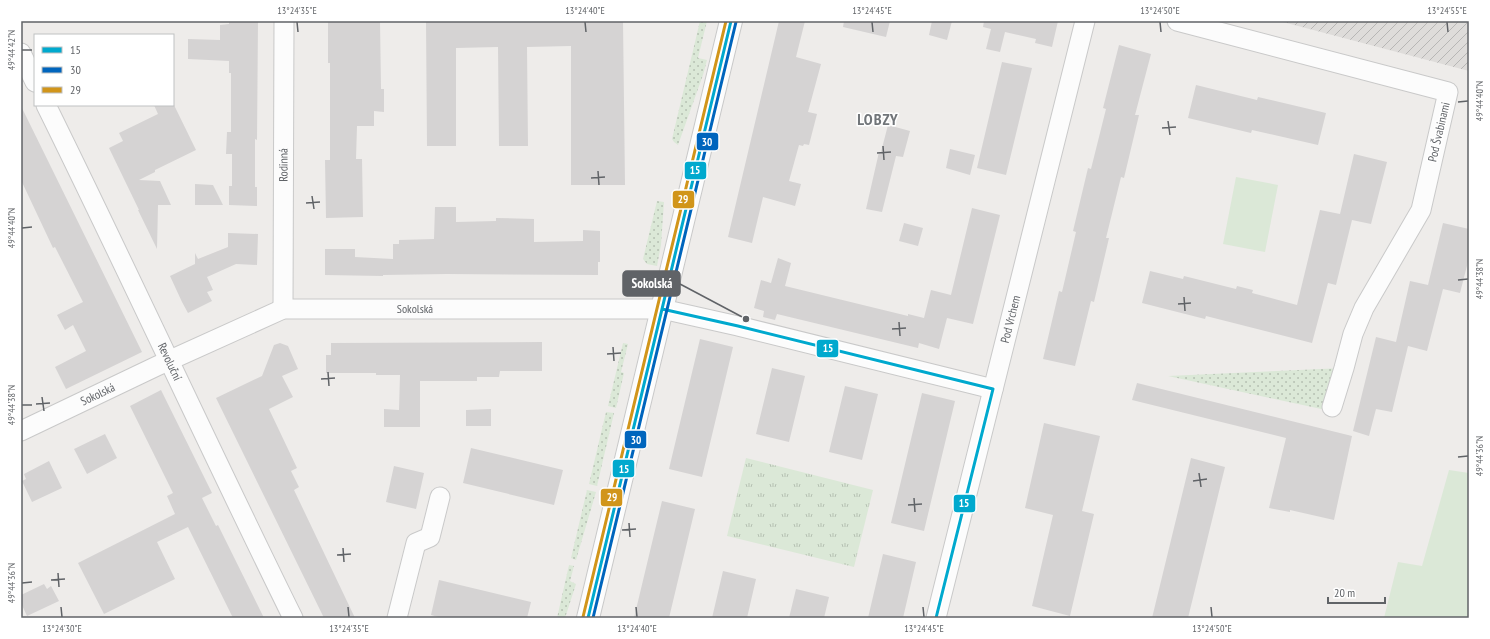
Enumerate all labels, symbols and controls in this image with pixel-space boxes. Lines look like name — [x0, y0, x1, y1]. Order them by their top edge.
text: 13°24'35"E — [277, 4, 317, 17]
text: 13°24'40"E — [565, 4, 605, 17]
text: 13°24'45"E — [852, 4, 892, 17]
text: 13°24'50"E — [1140, 4, 1180, 17]
text: 13°24'55"E — [1427, 4, 1467, 17]
text: 49°44'42"N — [5, 30, 18, 70]
legend — [34, 34, 174, 106]
text: 15 — [70, 42, 81, 57]
text: 30 — [70, 62, 81, 77]
text: 49°44'40"N — [1473, 81, 1486, 121]
text: 29 — [70, 82, 81, 97]
street label: Pod Švabinami — [1424, 101, 1453, 163]
district label: LOBZY — [857, 109, 899, 129]
line badge: 30 — [696, 132, 719, 151]
text: 30 — [702, 135, 712, 149]
street label: Rodinná — [275, 148, 291, 182]
line badge: 15 — [684, 161, 707, 180]
text: 15 — [690, 163, 700, 177]
line badge: 29 — [672, 190, 695, 209]
text: 29 — [678, 192, 688, 206]
text: 49°44'40"N — [5, 208, 18, 248]
text: 49°44'38"N — [1473, 259, 1486, 299]
callout: Sokolská — [623, 271, 680, 296]
text: Sokolská — [632, 275, 672, 292]
street label: Pod Vrchem — [997, 294, 1023, 344]
street label: Sokolská — [397, 301, 433, 316]
line badge: 15 — [816, 339, 839, 358]
street label: Revoluční — [155, 340, 186, 383]
text: 15 — [823, 341, 833, 355]
street label: Sokolská — [78, 379, 117, 409]
text: 49°44'38"N — [5, 385, 18, 425]
line badge: 30 — [624, 430, 647, 449]
text: 30 — [631, 433, 641, 447]
text: 49°44'36"N — [1473, 436, 1486, 476]
line badge: 15 — [612, 459, 635, 478]
text: 15 — [619, 462, 629, 476]
line badge: 29 — [600, 488, 623, 507]
text: 29 — [607, 490, 617, 504]
line badge: 15 — [953, 494, 976, 513]
text: 15 — [959, 496, 969, 510]
text: 49°44'36"N — [5, 563, 18, 603]
scale bar — [1328, 579, 1385, 605]
text: 20 m — [1334, 585, 1355, 600]
text: 13°24'30"E — [42, 622, 82, 635]
text: 13°24'35"E — [329, 622, 369, 635]
text: 13°24'40"E — [617, 622, 657, 635]
text: 13°24'45"E — [904, 622, 944, 635]
text: 13°24'50"E — [1192, 622, 1232, 635]

